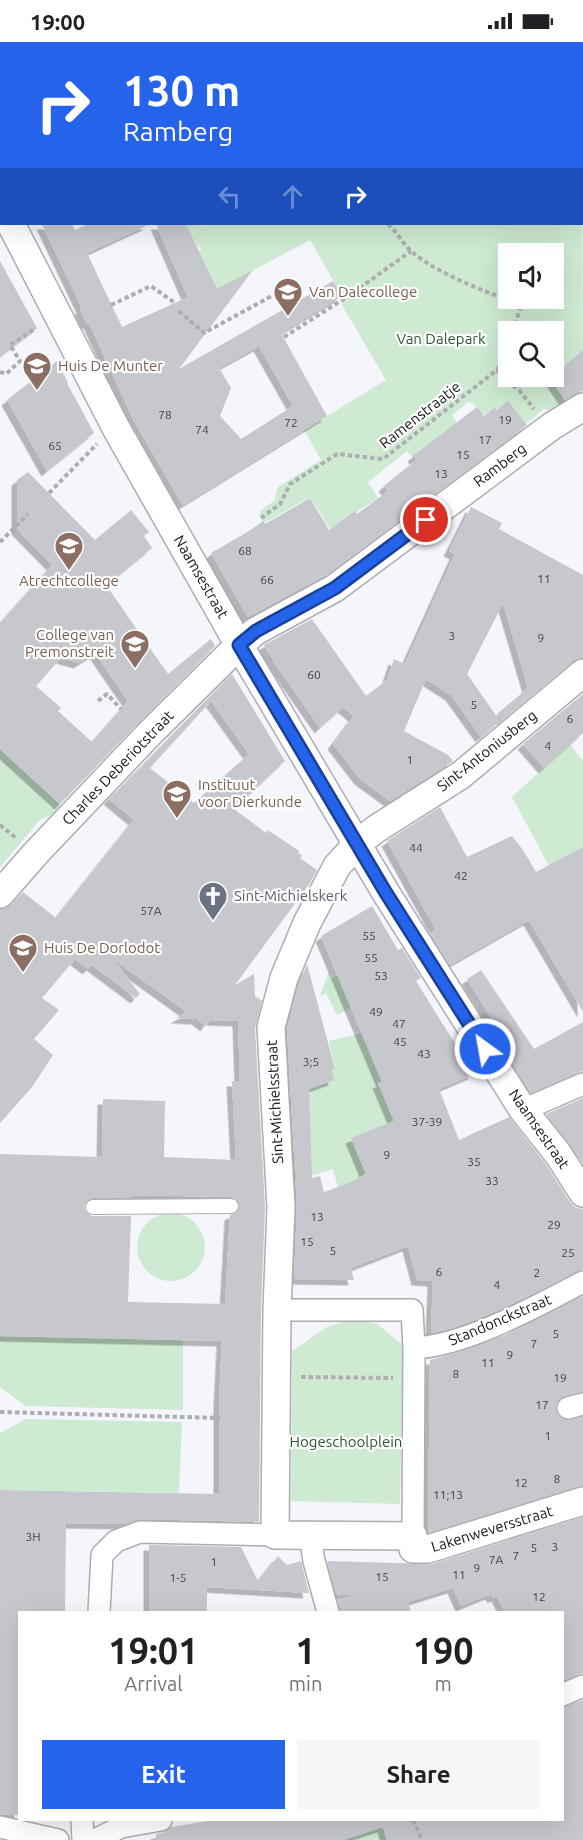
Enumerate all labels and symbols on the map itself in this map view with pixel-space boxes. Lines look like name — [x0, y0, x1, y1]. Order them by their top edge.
school or university icon: Van Dalecollege — [272, 276, 304, 318]
place label: Van Dalecollege — [309, 283, 417, 300]
park label: Van Dalepark — [396, 330, 486, 347]
school or university icon: Huis De Munter — [21, 350, 53, 392]
place label: Huis De Munter — [58, 357, 163, 374]
street label: Ramenstraatje — [376, 378, 464, 452]
house number: 78 — [158, 408, 172, 421]
house number: 19 — [498, 413, 512, 426]
house number: 72 — [284, 416, 298, 429]
house number: 74 — [195, 423, 209, 436]
house number: 17 — [478, 433, 492, 446]
house number: 65 — [48, 439, 62, 452]
street label: Ramberg — [470, 439, 529, 490]
house number: 15 — [456, 448, 470, 461]
house number: 13 — [434, 467, 448, 480]
pin — [400, 494, 451, 545]
school or university icon: Atrechtcollege — [53, 530, 85, 572]
street label: Naamsestraat — [171, 532, 232, 621]
house number: 68 — [238, 544, 252, 557]
place label: Atrechtcollege — [19, 572, 119, 589]
house number: 11 — [537, 572, 551, 585]
house number: 66 — [260, 573, 274, 586]
place label: College van Premonstreit — [25, 626, 114, 660]
school or university icon: College van Premonstreit — [119, 628, 151, 670]
house number: 3 — [449, 629, 455, 642]
house number: 9 — [538, 631, 544, 644]
house number: 60 — [307, 668, 321, 681]
house number: 5 — [471, 698, 477, 711]
street label: Charles Deberiotstraat — [59, 707, 177, 828]
street label: Sint-Antoniusberg — [434, 707, 540, 795]
house number: 6 — [567, 712, 574, 725]
house number: 4 — [545, 739, 552, 752]
house number: 1 — [407, 753, 413, 766]
place label: Instituut voor Dierkunde — [198, 776, 302, 810]
school or university icon: Instituut voor Dierkunde — [161, 778, 193, 820]
house number: 44 — [409, 841, 423, 854]
house number: 42 — [454, 869, 468, 882]
church icon: Sint-Michielskerk — [197, 880, 229, 922]
place label: Sint-Michielskerk — [234, 887, 348, 904]
house number: 57A — [140, 904, 162, 917]
house number: 55 — [362, 929, 376, 942]
school or university icon: Huis De Dorlodot — [7, 932, 39, 974]
place label: Huis De Dorlodot — [44, 939, 160, 956]
house number: 55 — [364, 951, 378, 964]
house number: 53 — [374, 969, 388, 982]
house number: 49 — [369, 1005, 383, 1018]
house number: 47 — [392, 1017, 406, 1030]
position arrow — [453, 1017, 517, 1081]
house number: 45 — [393, 1035, 407, 1048]
street label: Sint-Michielsstraat — [263, 1040, 286, 1164]
house number: 43 — [417, 1047, 431, 1060]
house number: 3;5 — [303, 1055, 319, 1068]
street label: Naamsestraat — [506, 1086, 573, 1172]
house number: 37-39 — [412, 1115, 442, 1128]
house number: 9 — [384, 1148, 390, 1161]
house number: 35 — [467, 1155, 481, 1168]
house number: 33 — [485, 1174, 499, 1187]
house number: 13 — [310, 1210, 324, 1223]
house number: 29 — [547, 1218, 561, 1231]
house number: 15 — [300, 1235, 314, 1248]
house number: 5 — [330, 1244, 336, 1257]
house number: 25 — [561, 1246, 575, 1259]
house number: 6 — [436, 1265, 443, 1278]
house number: 2 — [534, 1266, 540, 1279]
house number: 4 — [494, 1278, 501, 1291]
street label: Standonckstraat — [446, 1290, 554, 1349]
house number: 5 — [553, 1327, 559, 1340]
house number: 7 — [531, 1337, 537, 1350]
house number: 9 — [507, 1348, 513, 1361]
house number: 11 — [481, 1356, 495, 1369]
house number: 8 — [453, 1367, 460, 1380]
house number: 19 — [553, 1371, 567, 1384]
house number: 17 — [535, 1398, 549, 1411]
house number: 1 — [545, 1429, 551, 1442]
park label: Hogeschoolplein — [290, 1433, 402, 1450]
house number: 8 — [554, 1472, 561, 1485]
house number: 12 — [514, 1476, 528, 1489]
house number: 11;13 — [433, 1488, 463, 1501]
street label: Lakenweversstraat — [429, 1502, 555, 1555]
house number: 3H — [25, 1530, 41, 1543]
house number: 3 — [552, 1540, 558, 1553]
house number: 5 — [531, 1541, 537, 1554]
house number: 7 — [513, 1549, 519, 1562]
house number: 7A — [489, 1553, 503, 1566]
house number: 1 — [211, 1555, 217, 1568]
house number: 9 — [474, 1561, 480, 1574]
house number: 11 — [452, 1568, 466, 1581]
house number: 15 — [375, 1570, 389, 1583]
house number: 1-5 — [169, 1571, 187, 1584]
house number: 12 — [532, 1590, 546, 1603]

